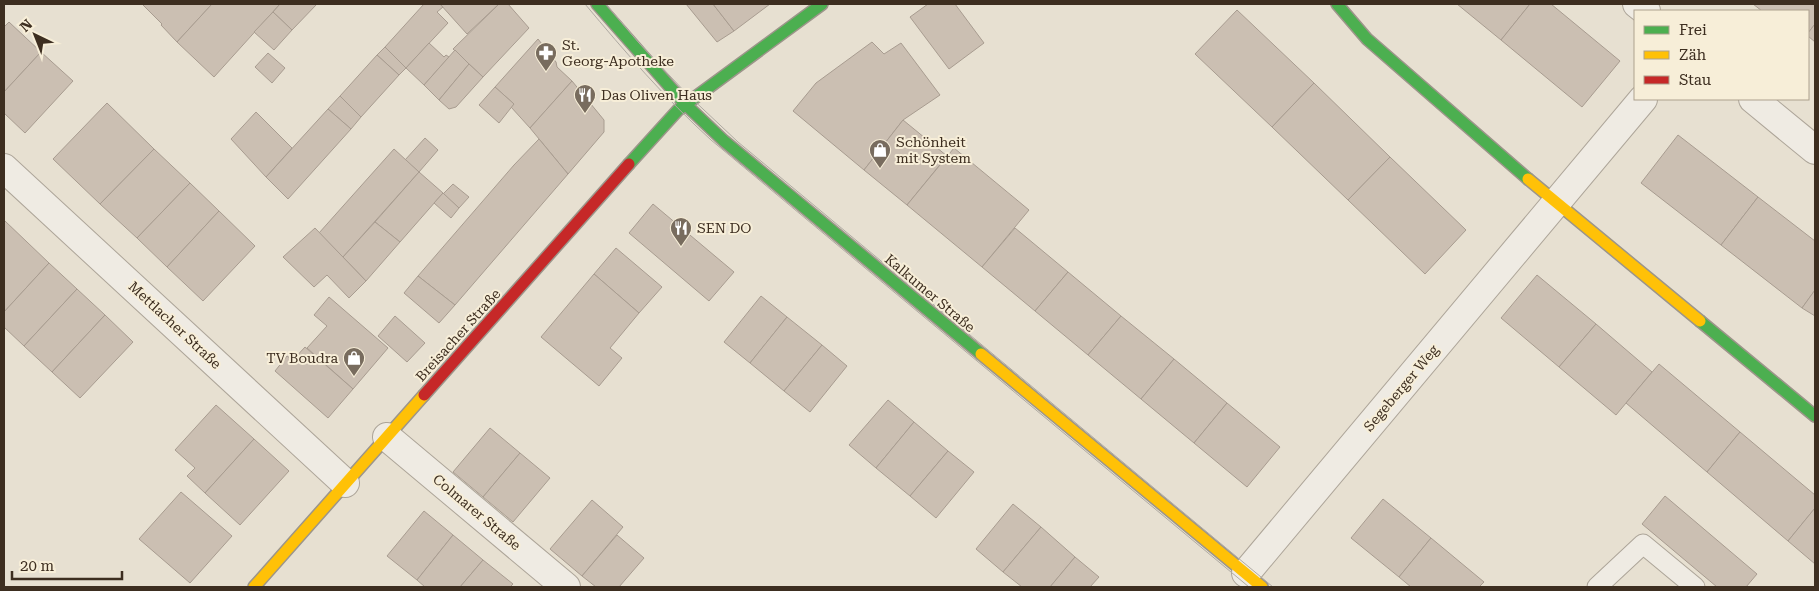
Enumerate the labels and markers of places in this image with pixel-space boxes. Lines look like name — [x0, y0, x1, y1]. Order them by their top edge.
place label: St. Georg-Apotheke — [562, 37, 674, 69]
pharmacy icon: St. Georg-Apotheke — [534, 41, 558, 72]
restaurant icon: Das Oliven Haus — [573, 83, 597, 114]
place label: Das Oliven Haus — [601, 87, 712, 103]
place label: Schönheit mit System — [896, 134, 971, 166]
shop icon: Schönheit mit System — [868, 138, 892, 169]
restaurant icon: SEN DO — [669, 216, 693, 247]
place label: SEN DO — [697, 220, 751, 236]
shop icon: TV Boudra — [342, 346, 366, 377]
place label: TV Boudra — [266, 350, 338, 366]

